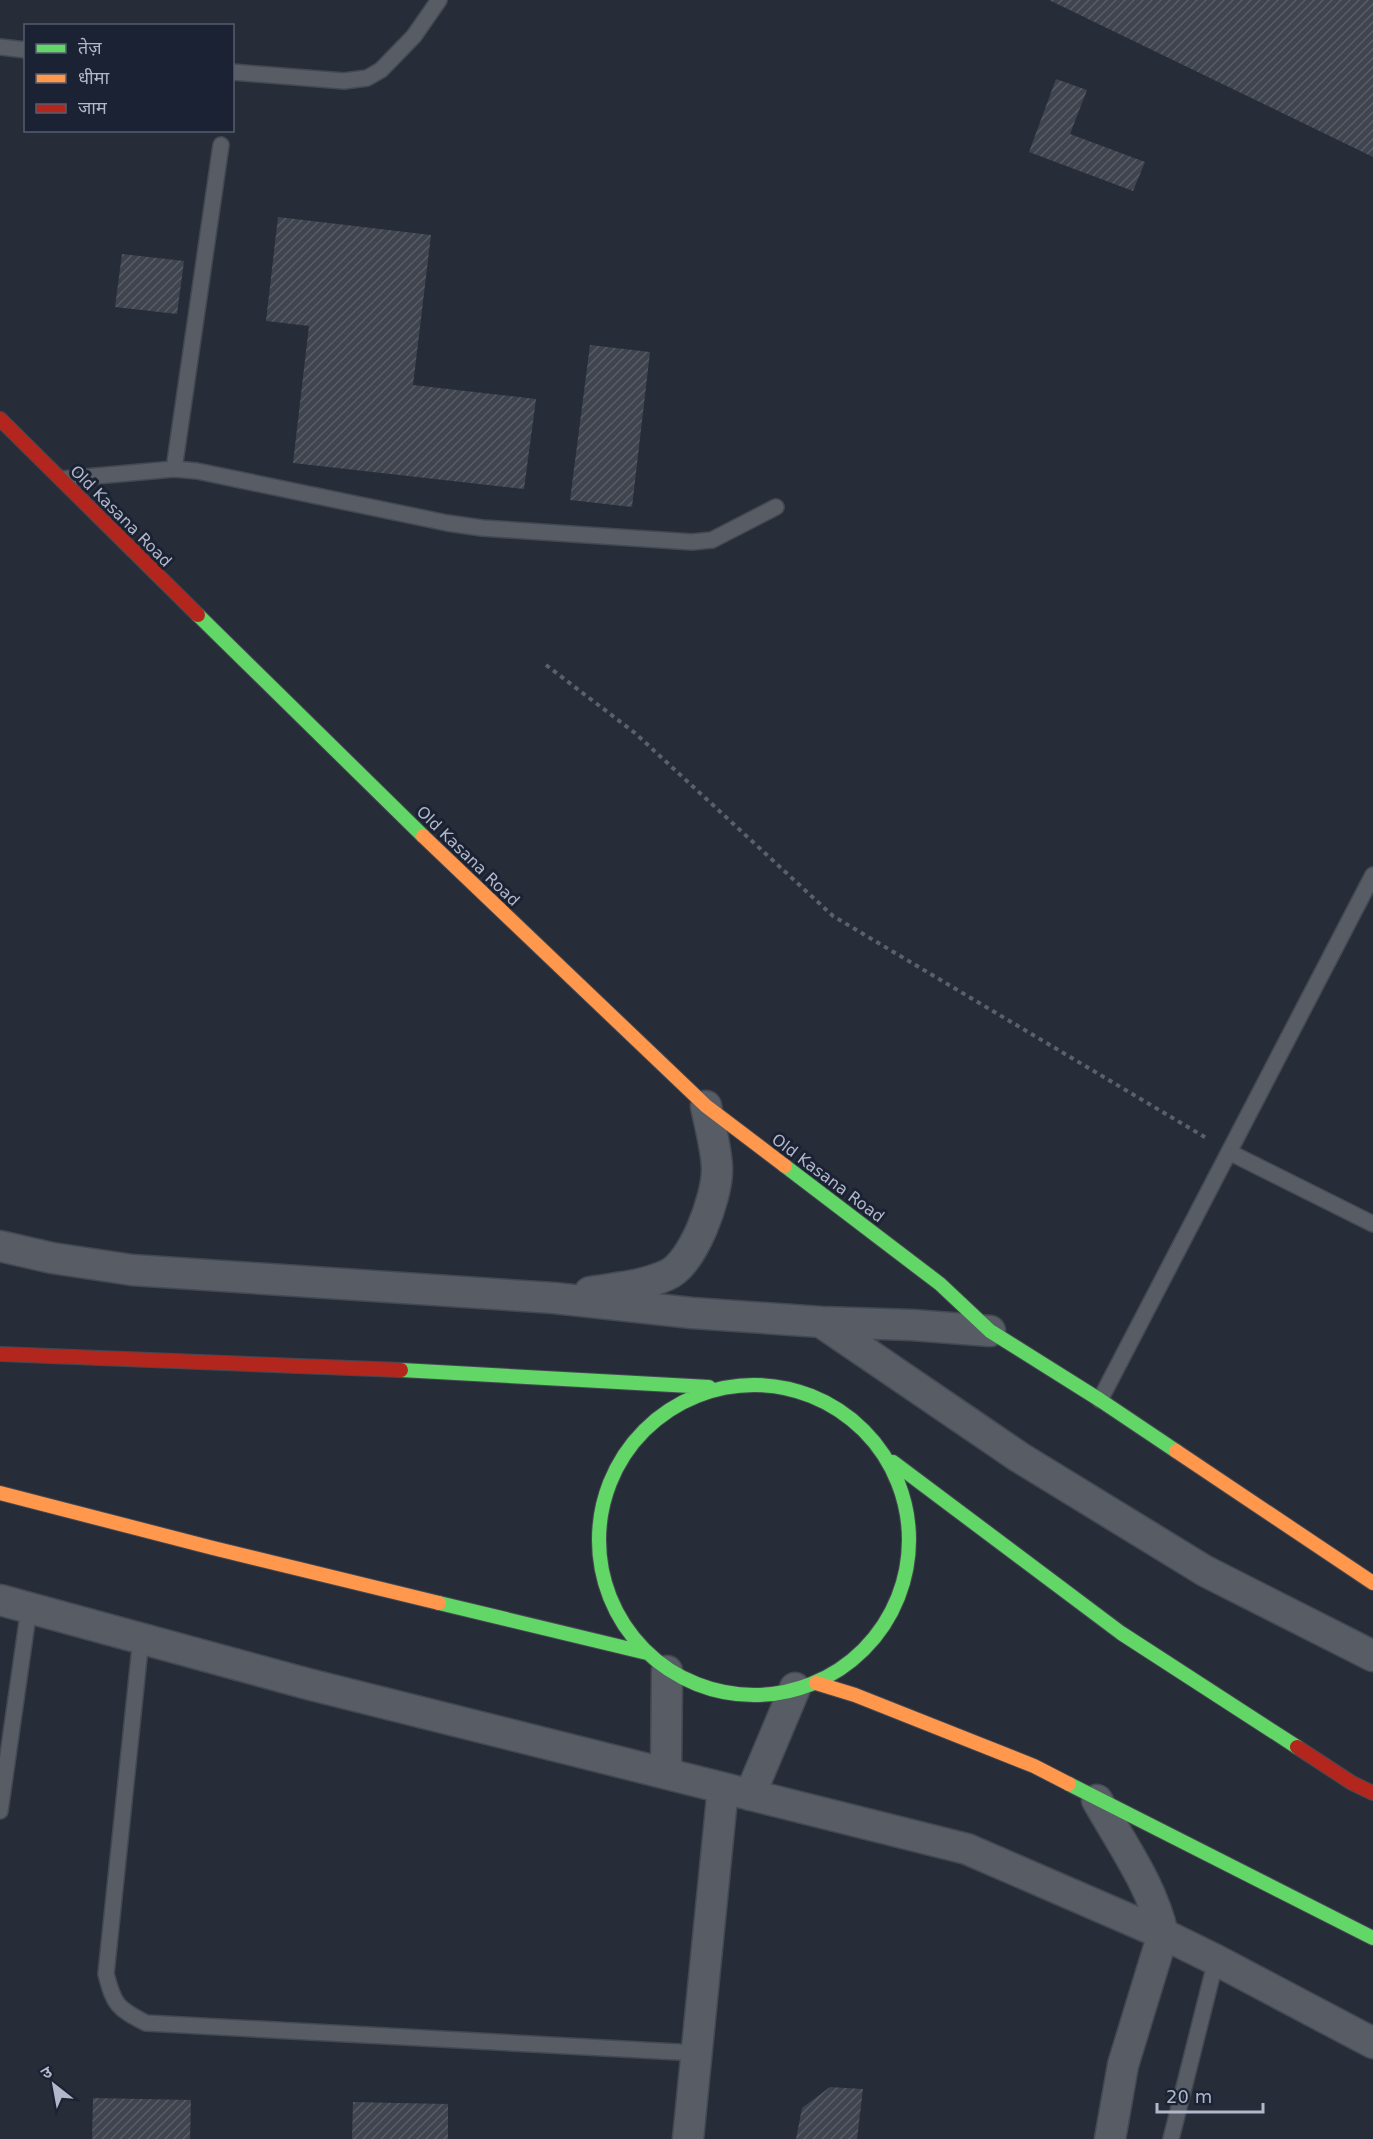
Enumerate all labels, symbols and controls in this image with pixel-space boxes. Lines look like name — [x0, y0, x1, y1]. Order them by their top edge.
legend — [24, 24, 234, 132]
text: तेज़ — [78, 37, 102, 58]
text: धीमा — [78, 67, 109, 88]
text: जाम — [78, 97, 108, 118]
street label: Old Kasana Road — [66, 461, 176, 571]
street label: Old Kasana Road — [413, 802, 523, 910]
street label: Old Kasana Road — [768, 1130, 888, 1226]
north arrow — [24, 2055, 84, 2115]
text: उ — [38, 2062, 56, 2083]
scale bar — [1157, 2076, 1264, 2114]
text: 20 m — [1166, 2086, 1212, 2107]

